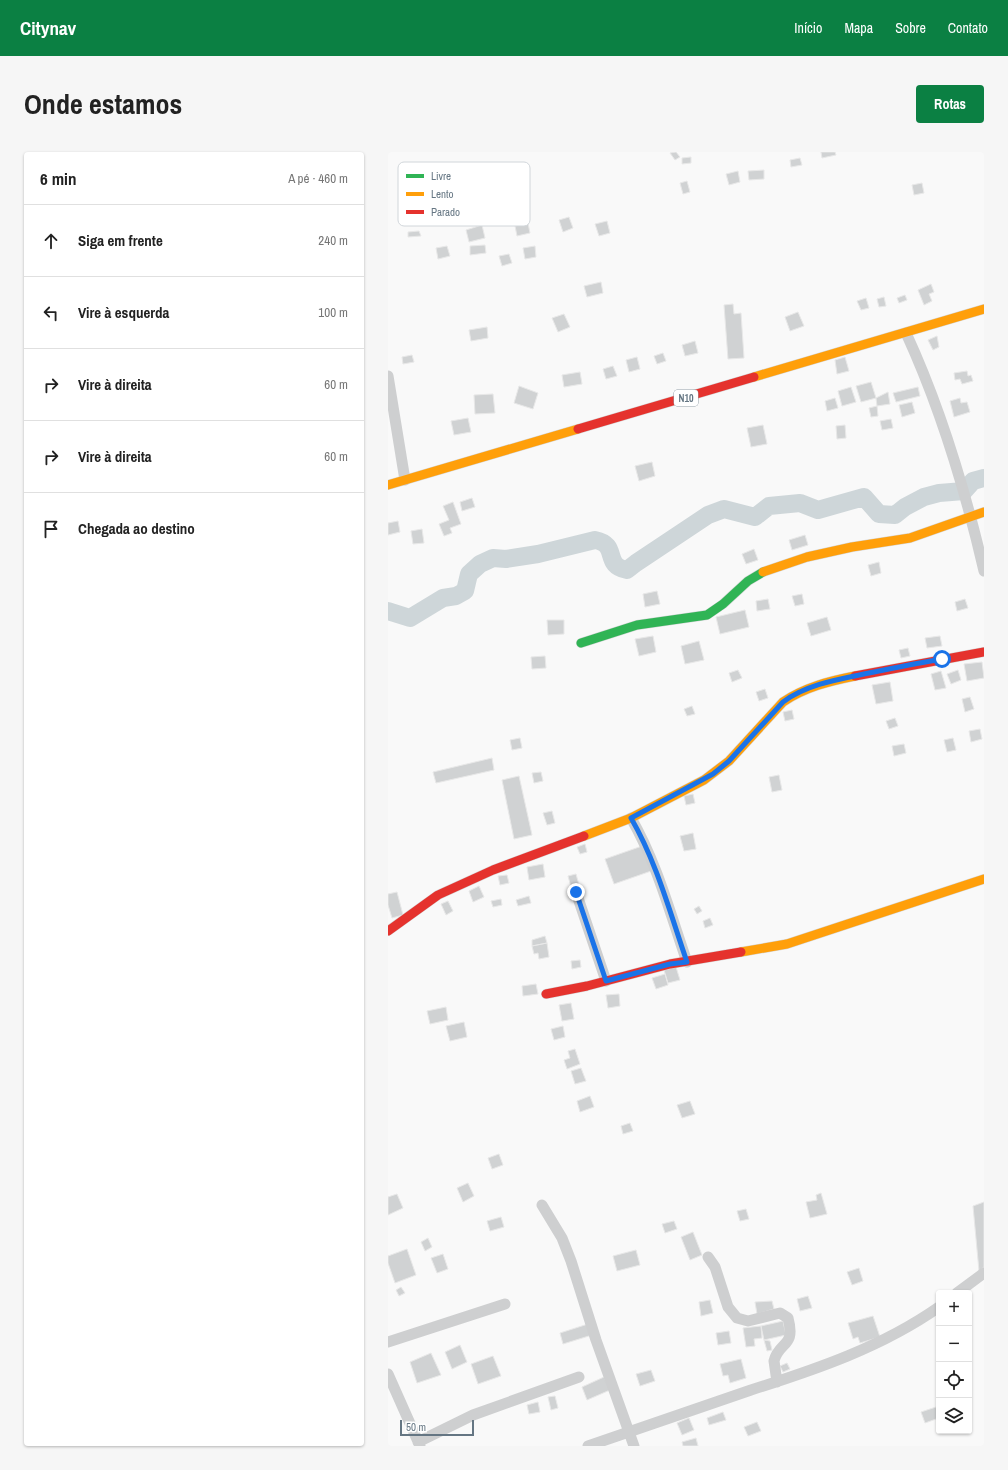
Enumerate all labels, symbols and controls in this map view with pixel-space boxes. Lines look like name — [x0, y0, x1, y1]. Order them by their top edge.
text: Citynav — [20, 15, 76, 41]
text: Início — [794, 19, 822, 37]
text: Mapa — [844, 19, 873, 37]
text: Sobre — [895, 19, 926, 37]
text: Contato — [948, 19, 988, 37]
text: Onde estamos — [24, 85, 182, 123]
button: Rotas — [916, 85, 984, 123]
legend — [398, 162, 530, 226]
text: 6 min — [40, 167, 76, 190]
text: Livre — [431, 169, 451, 183]
text: A pé · 460 m — [288, 170, 348, 187]
text: Lento — [431, 187, 454, 201]
text: Parado — [431, 205, 460, 219]
icon: ahead — [40, 230, 62, 252]
text: Siga em frente — [78, 230, 163, 251]
text: 240 m — [318, 232, 348, 249]
icon: left — [40, 302, 62, 324]
text: Vire à esquerda — [78, 302, 169, 323]
text: 100 m — [318, 304, 348, 321]
icon: right — [40, 374, 62, 396]
text: Vire à direita — [78, 374, 152, 395]
text: 60 m — [324, 376, 348, 393]
road number: N10 — [674, 390, 698, 406]
icon: right — [40, 446, 62, 468]
text: Vire à direita — [78, 446, 152, 467]
text: 60 m — [324, 448, 348, 465]
icon: arrive — [40, 518, 62, 540]
text: Chegada ao destino — [78, 518, 195, 539]
route start — [933, 650, 951, 668]
route end — [567, 883, 585, 901]
map controls — [936, 1290, 972, 1434]
button: + — [936, 1290, 972, 1326]
button: − — [936, 1326, 972, 1362]
button: locate — [936, 1362, 972, 1398]
button: layers — [936, 1398, 972, 1434]
scale bar — [400, 1418, 474, 1437]
text: 50 m — [406, 1420, 426, 1434]

